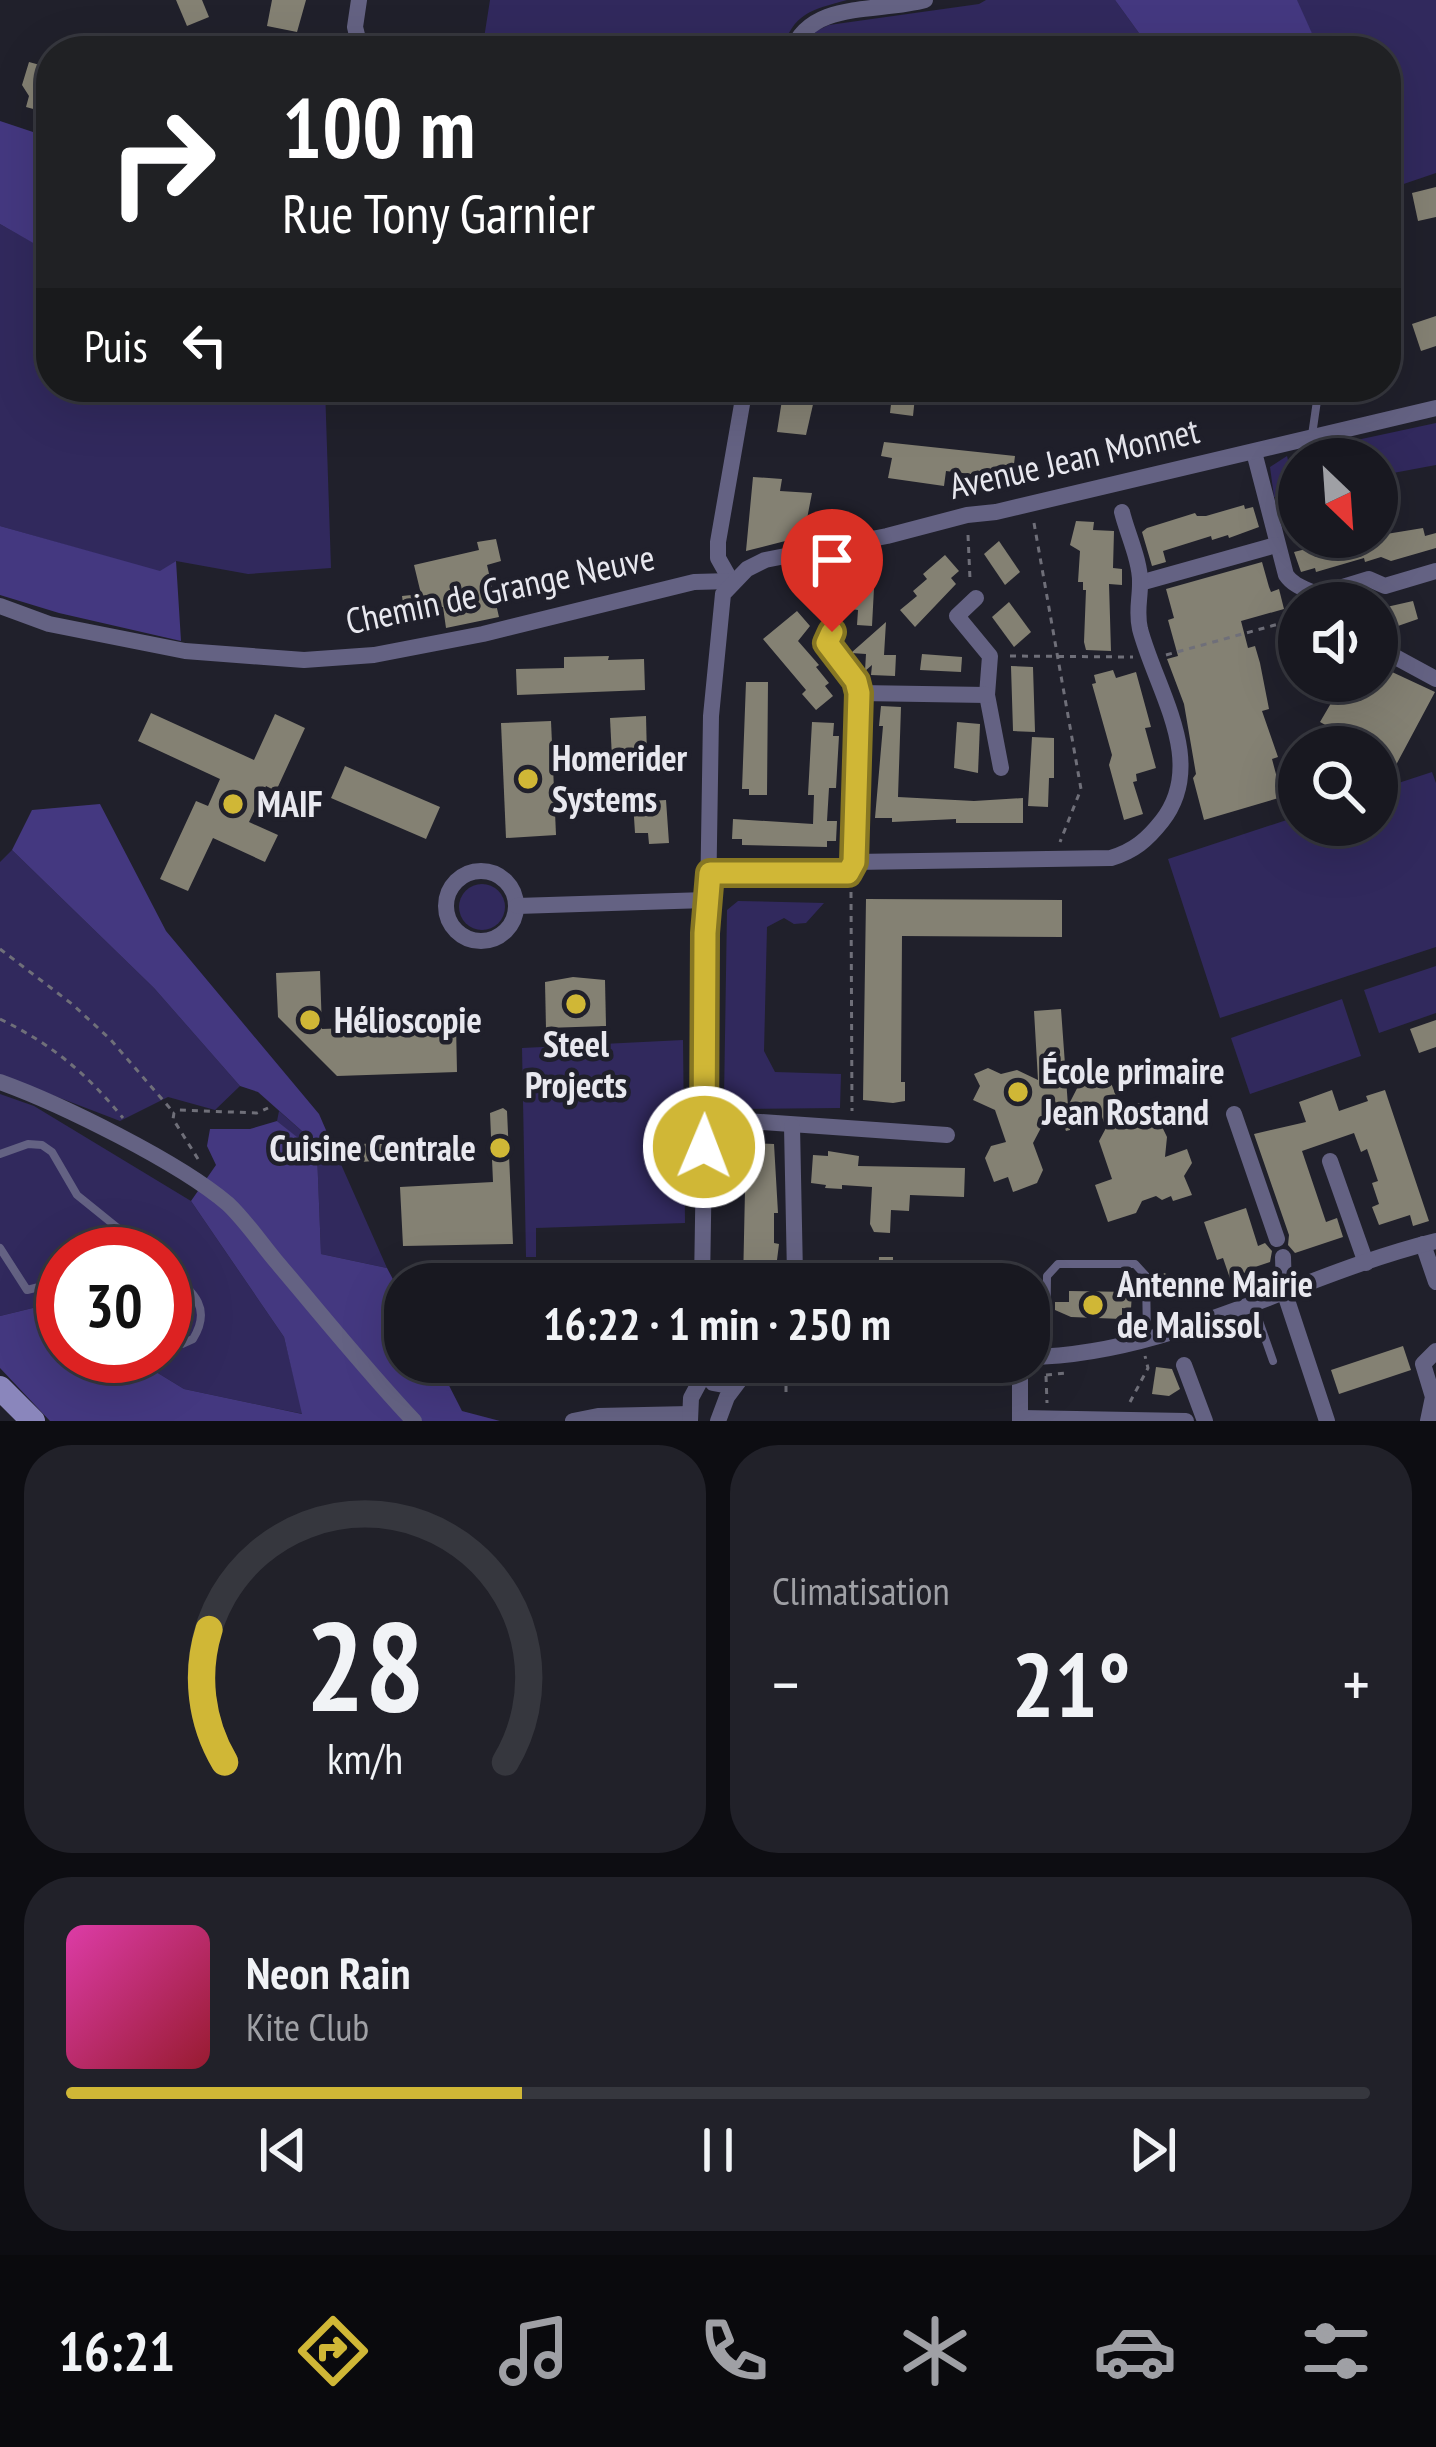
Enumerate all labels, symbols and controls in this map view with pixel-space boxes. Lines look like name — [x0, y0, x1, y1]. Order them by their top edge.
text: 100 m — [282, 72, 475, 181]
icon: right — [84, 84, 240, 240]
text: Rue Tony Garnier — [282, 178, 595, 248]
icon: left — [172, 312, 238, 378]
text: Puis — [84, 316, 148, 374]
street label: Avenue Jean Monnet — [944, 406, 1203, 509]
north arrow — [1278, 438, 1398, 558]
map controls — [1278, 438, 1398, 846]
pin — [781, 509, 883, 632]
icon: arrive — [799, 527, 865, 593]
street label: Chemin de Grange Neuve — [341, 533, 659, 644]
button: sound — [1278, 582, 1398, 702]
button: search — [1278, 726, 1398, 846]
place label: Homerider Systems — [552, 734, 688, 822]
marker: Homerider Systems — [515, 766, 541, 792]
place label: MAIF — [257, 780, 323, 827]
marker: MAIF — [220, 791, 246, 817]
marker: Steel Projects — [563, 991, 589, 1017]
place label: Hélioscopie — [334, 996, 482, 1043]
marker: Hélioscopie — [297, 1007, 323, 1033]
place label: Steel Projects — [525, 1020, 627, 1108]
place label: École primaire Jean Rostand — [1041, 1047, 1225, 1135]
marker: École primaire Jean Rostand — [1005, 1079, 1031, 1105]
position arrow — [641, 1084, 767, 1210]
place label: Cuisine Centrale — [269, 1124, 476, 1171]
marker: Cuisine Centrale — [487, 1135, 513, 1161]
speed limit sign: 30 — [36, 1227, 192, 1383]
place label: Antenne Mairie de Malissol — [1116, 1260, 1313, 1348]
marker: Antenne Mairie de Malissol — [1080, 1292, 1106, 1318]
text: 16:22 · 1 min · 250 m — [543, 1294, 891, 1352]
text: Climatisation — [772, 1565, 950, 1616]
text: 28 — [305, 1584, 425, 1745]
text: 21° — [1012, 1625, 1130, 1742]
text: − — [772, 1641, 799, 1726]
text: + — [1343, 1641, 1370, 1726]
text: km/h — [327, 1730, 403, 1786]
text: Neon Rain — [246, 1943, 411, 2001]
text: Kite Club — [246, 2001, 369, 2052]
icon: previous — [250, 2117, 316, 2183]
icon: pause — [685, 2117, 751, 2183]
icon: next — [1120, 2117, 1186, 2183]
icon: directions — [291, 2309, 375, 2393]
icon: music — [492, 2309, 576, 2393]
icon: phone — [692, 2309, 776, 2393]
icon: climate — [893, 2309, 977, 2393]
icon: car — [1093, 2309, 1177, 2393]
icon: filters — [1294, 2309, 1378, 2393]
text: 16:21 — [58, 2316, 175, 2386]

